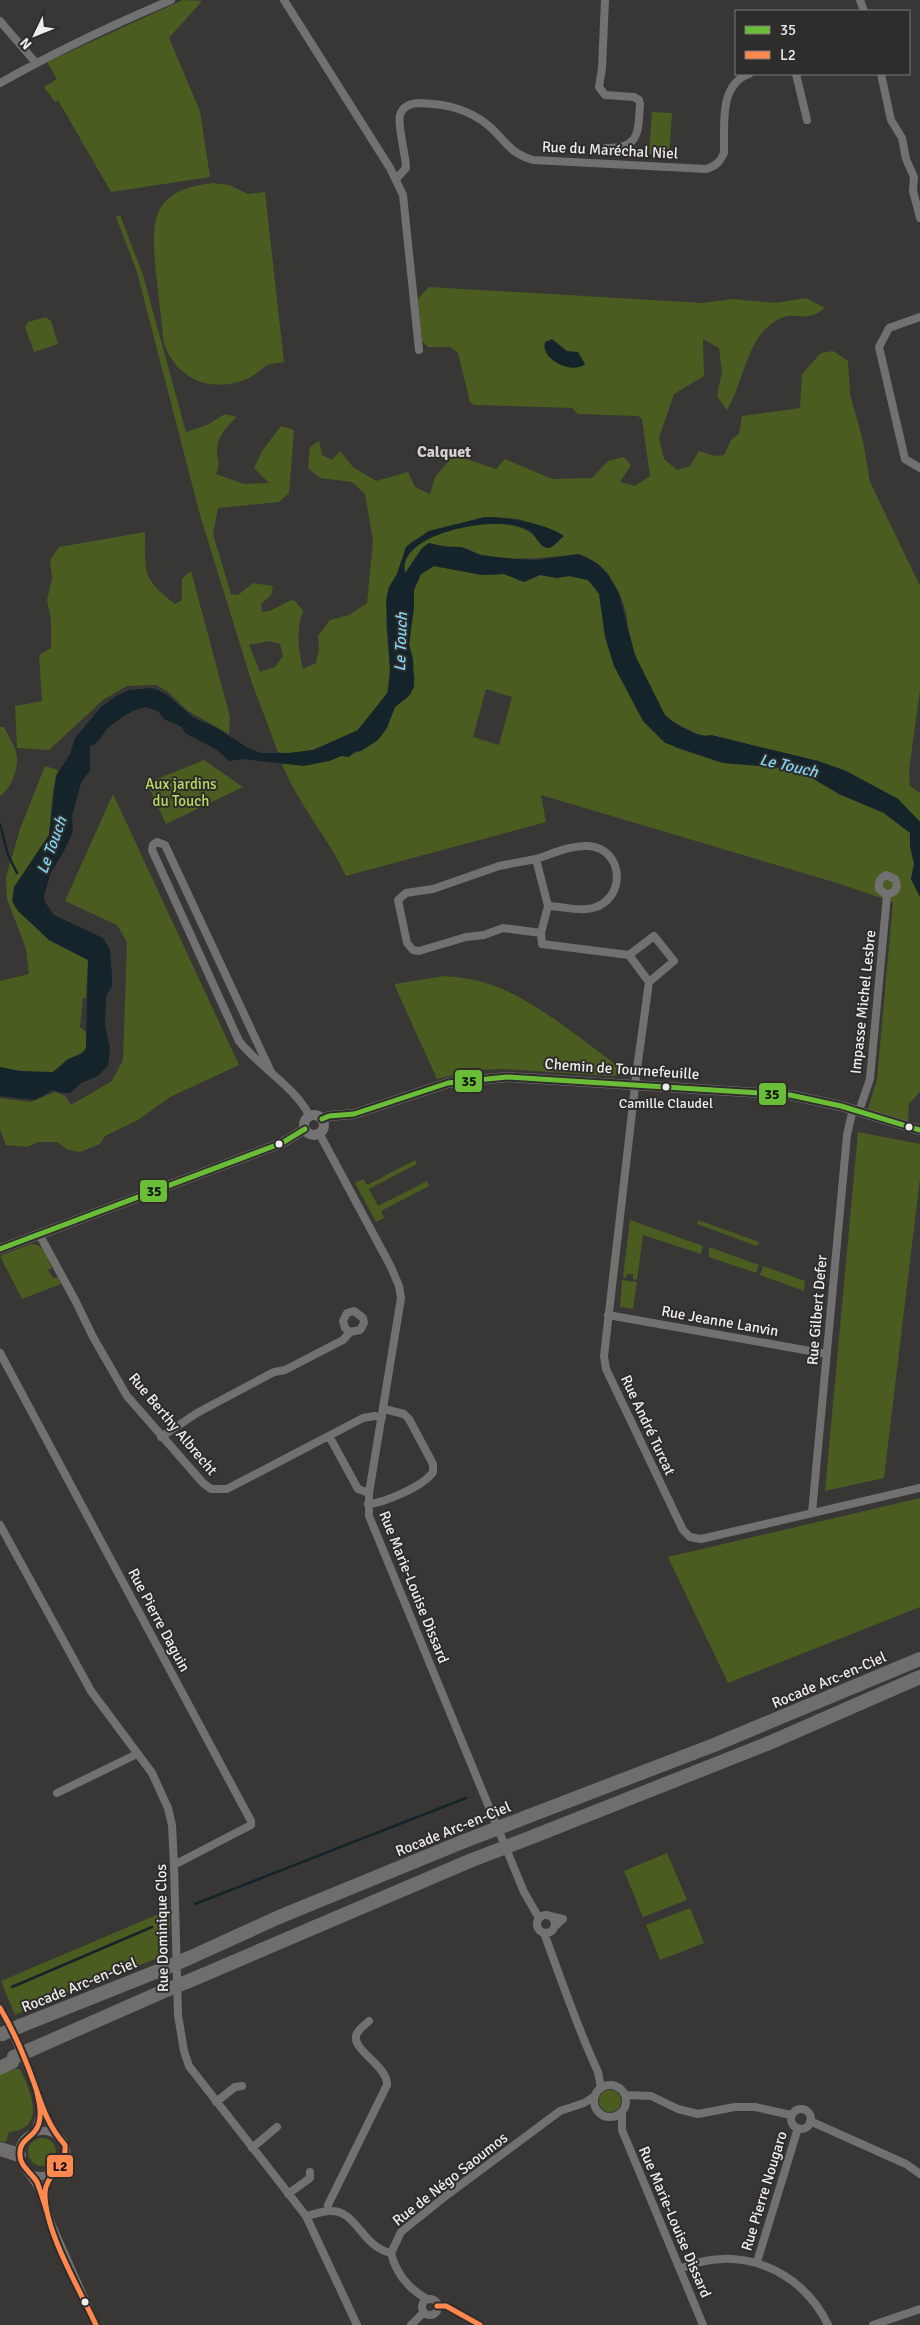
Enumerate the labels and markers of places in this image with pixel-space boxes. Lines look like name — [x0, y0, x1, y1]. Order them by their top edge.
marker: Camille Claudel — [661, 1082, 671, 1092]
place label: Camille Claudel — [619, 1095, 713, 1112]
unlabelled marker — [904, 1122, 914, 1132]
unlabelled marker — [274, 1139, 284, 1149]
unlabelled marker — [80, 2297, 90, 2307]

